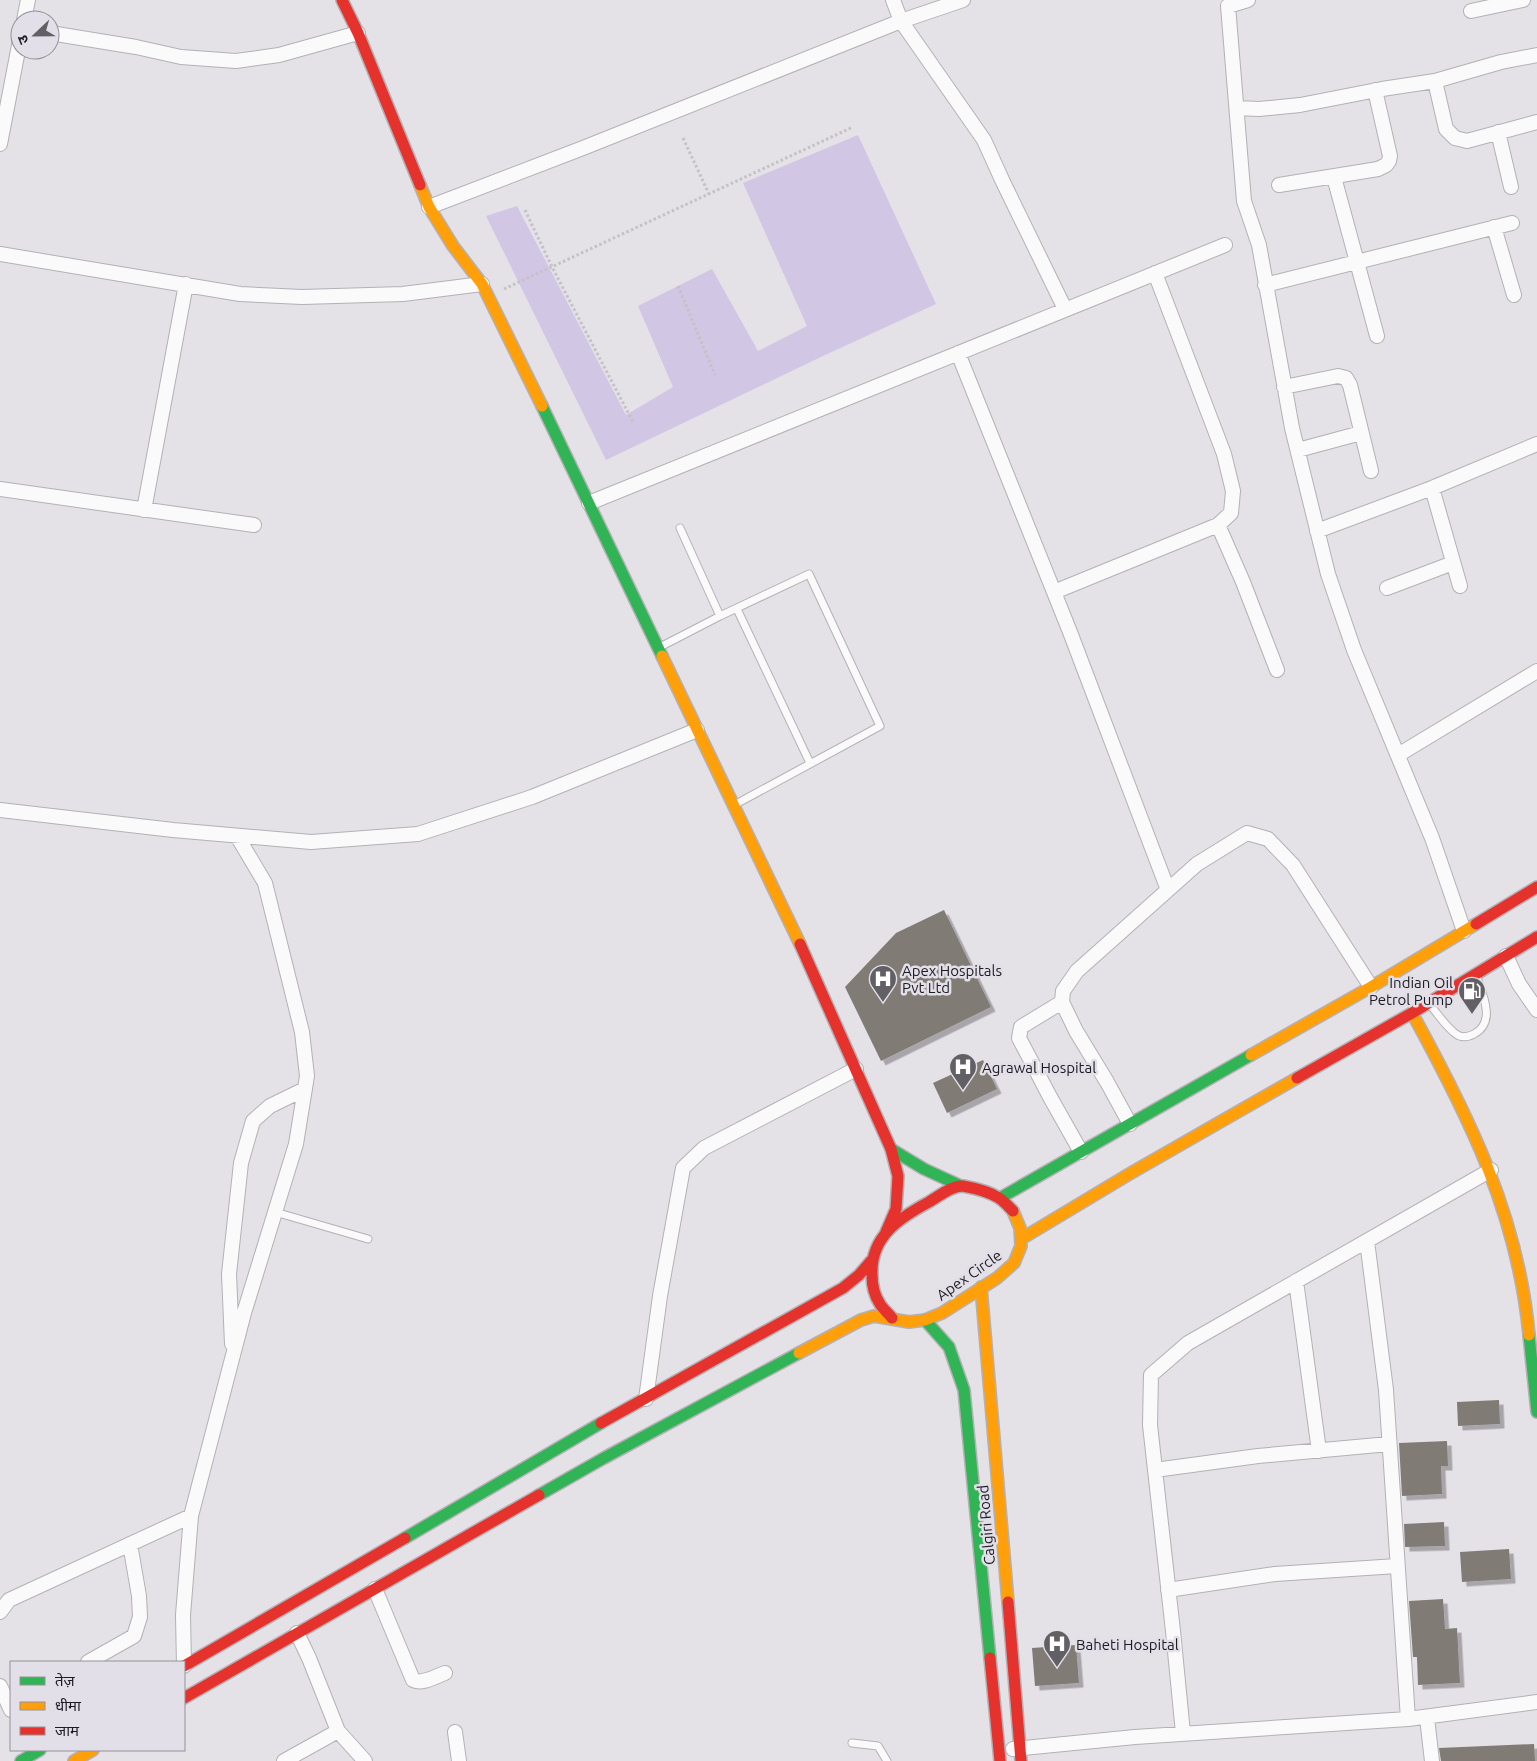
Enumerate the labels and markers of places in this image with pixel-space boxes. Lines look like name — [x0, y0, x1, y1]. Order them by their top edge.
place label: Apex Hospitals Pvt Ltd — [902, 962, 1002, 996]
hospital icon: Apex Hospitals Pvt Ltd — [868, 964, 898, 1003]
place label: Indian Oil Petrol Pump — [1369, 974, 1453, 1008]
fuel station icon: Indian Oil Petrol Pump — [1457, 976, 1487, 1015]
hospital icon: Agrawal Hospital — [948, 1052, 978, 1091]
place label: Agrawal Hospital — [982, 1059, 1096, 1076]
hospital icon: Baheti Hospital — [1042, 1629, 1072, 1668]
place label: Baheti Hospital — [1076, 1636, 1179, 1653]

